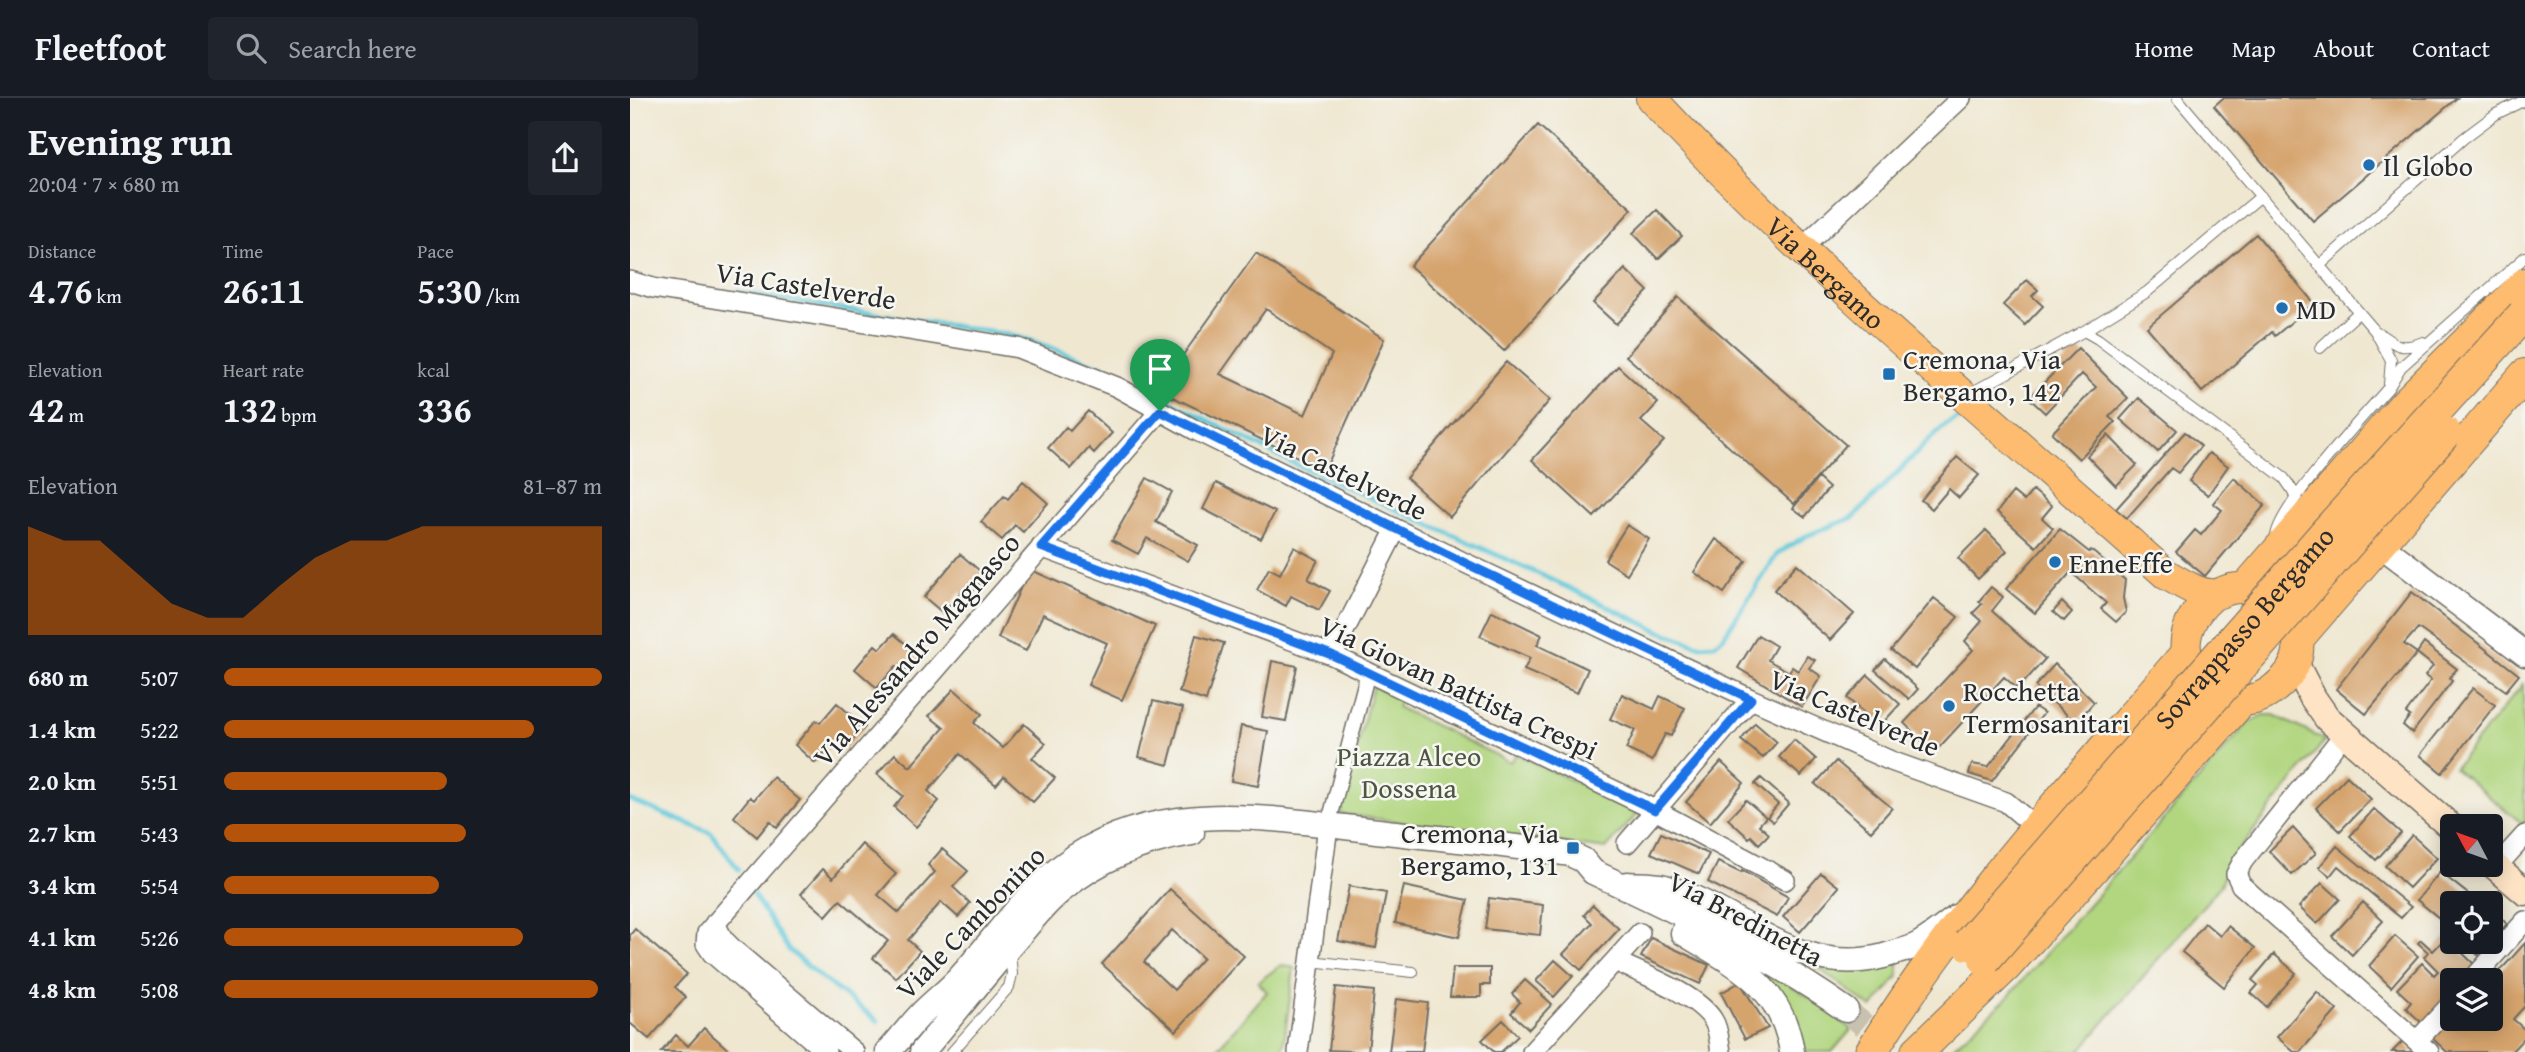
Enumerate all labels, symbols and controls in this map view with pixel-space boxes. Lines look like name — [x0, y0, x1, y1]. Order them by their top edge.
search box — [208, 17, 698, 80]
text: Fleetfoot — [35, 24, 166, 72]
icon: search — [232, 29, 270, 67]
text: Search here — [288, 29, 417, 68]
text: Home — [2135, 31, 2194, 66]
text: Map — [2232, 31, 2276, 66]
text: About — [2314, 31, 2374, 66]
text: Contact — [2412, 31, 2490, 66]
text: Evening run — [28, 113, 232, 169]
button: share — [528, 121, 602, 195]
place label: Il Globo — [2383, 145, 2473, 186]
marker: Il Globo — [2361, 157, 2377, 173]
text: 20:04 · 7 × 680 m — [28, 167, 180, 200]
street label: Via Bergamo — [1757, 206, 1895, 338]
text: Distance — [28, 237, 96, 265]
text: Time — [223, 237, 263, 265]
text: Pace — [417, 237, 454, 265]
street label: Via Castelverde — [713, 251, 899, 319]
text: 4.76 — [28, 265, 92, 316]
text: 26:11 — [223, 265, 305, 316]
text: 5:30 — [417, 265, 482, 316]
text: km — [92, 282, 122, 310]
text: /km — [482, 282, 520, 310]
place label: MD — [2296, 288, 2336, 329]
marker: MD — [2274, 300, 2290, 316]
place label: Cremona, Via Bergamo, 142 — [1903, 338, 2062, 411]
pin — [1130, 339, 1190, 411]
icon: arrive — [1141, 350, 1179, 388]
text: Elevation — [28, 356, 102, 384]
text: Heart rate — [223, 356, 304, 384]
text: kcal — [417, 356, 450, 384]
marker: Cremona, Via Bergamo, 142 — [1881, 366, 1897, 382]
text: 42 — [28, 384, 64, 435]
text: 132 — [223, 384, 277, 435]
text: 336 — [417, 384, 472, 435]
text: m — [64, 401, 84, 429]
text: bpm — [277, 401, 317, 429]
street label: Via Castelverde — [1253, 414, 1435, 530]
text: Elevation — [28, 469, 118, 502]
text: 81–87 m — [523, 469, 602, 502]
street label: Sovrappasso Bergamo — [2144, 517, 2343, 737]
street label: Via Alessandro Magnasco — [803, 523, 1029, 775]
place label: EnneEffe — [2069, 542, 2173, 583]
marker: EnneEffe — [2047, 554, 2063, 570]
street label: Via Giovan Battista Crespi — [1313, 604, 1605, 770]
street label: Via Castelverde — [1763, 658, 1947, 766]
text: 680 m — [28, 661, 89, 694]
text: 5:07 — [140, 661, 179, 694]
place label: Rocchetta Termosanitari — [1963, 670, 2130, 743]
marker: Rocchetta Termosanitari — [1941, 698, 1957, 714]
text: 1.4 km — [28, 713, 96, 746]
text: 5:22 — [140, 713, 179, 746]
park label: Piazza Alceo Dossena — [1337, 735, 1481, 808]
text: 2.0 km — [28, 765, 96, 798]
text: 5:51 — [140, 765, 179, 798]
place label: Cremona, Via Bergamo, 131 — [1401, 812, 1560, 885]
north arrow — [2440, 814, 2502, 877]
map controls — [2440, 814, 2503, 1031]
text: 2.7 km — [28, 817, 96, 850]
text: 5:43 — [140, 817, 179, 850]
street label: Viale Cambonino — [886, 836, 1054, 1008]
marker: Cremona, Via Bergamo, 131 — [1565, 840, 1581, 856]
street label: Via Bredinetta — [1661, 860, 1832, 976]
text: 3.4 km — [28, 869, 96, 902]
text: 5:54 — [140, 869, 179, 902]
button: locate — [2440, 891, 2503, 954]
text: 4.1 km — [28, 921, 96, 954]
text: 5:26 — [140, 921, 179, 954]
button: layers — [2440, 968, 2503, 1031]
text: 4.8 km — [28, 973, 96, 1006]
text: 5:08 — [140, 973, 179, 1006]

